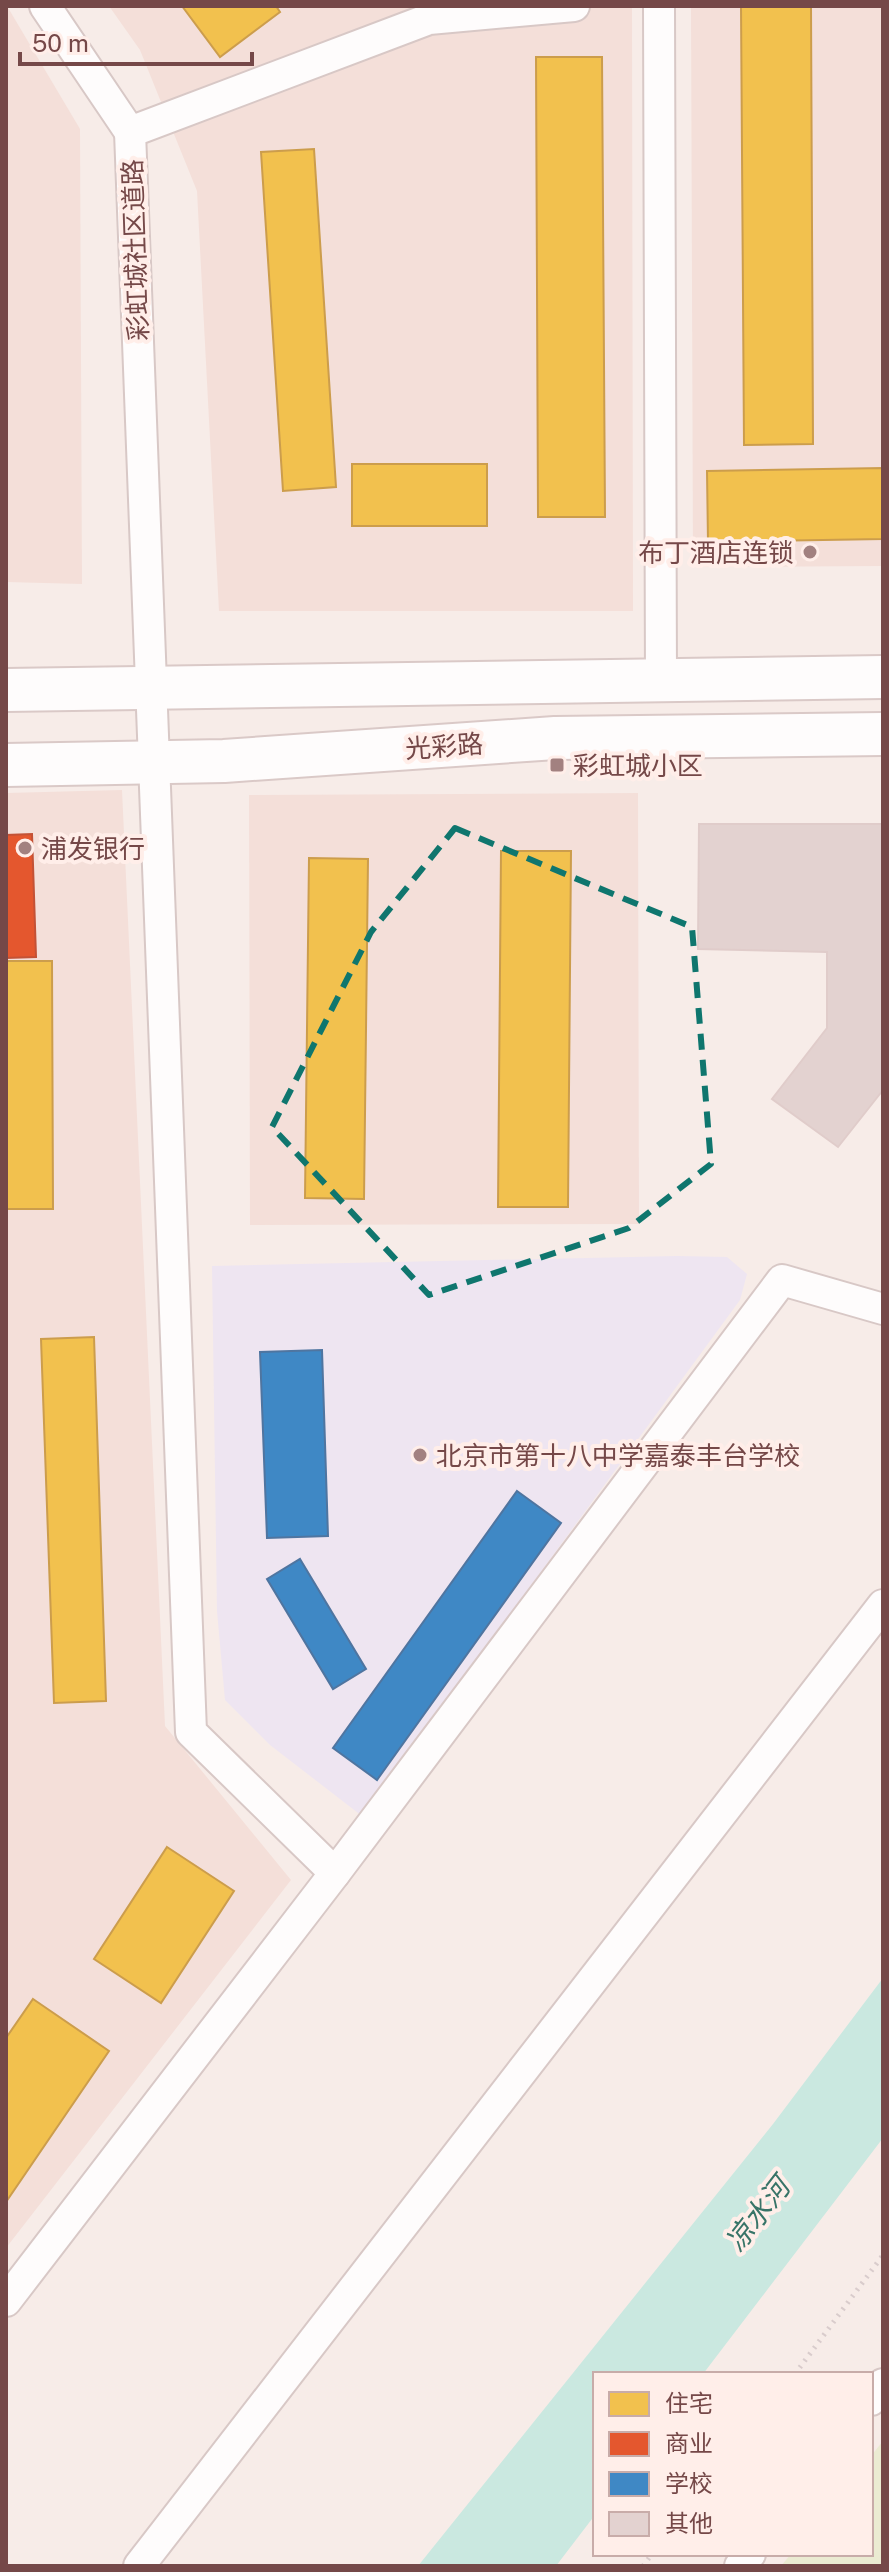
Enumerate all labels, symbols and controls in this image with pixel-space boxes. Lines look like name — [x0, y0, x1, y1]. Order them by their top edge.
scale bar — [20, 16, 252, 66]
text: 50 m — [32, 29, 89, 57]
street label: 彩虹城社区道路 — [116, 159, 154, 341]
place label: 布丁酒店连锁 — [638, 537, 794, 568]
marker: 布丁酒店连锁 — [801, 543, 819, 561]
street label: 光彩路 — [404, 728, 484, 764]
place label: 彩虹城小区 — [573, 750, 703, 781]
marker: 彩虹城小区 — [548, 756, 566, 774]
place label: 浦发银行 — [41, 833, 145, 864]
marker: 浦发银行 — [16, 839, 34, 857]
place label: 北京市第十八中学嘉泰丰台学校 — [436, 1440, 800, 1471]
marker: 北京市第十八中学嘉泰丰台学校 — [411, 1446, 429, 1464]
water label: 凉水河 — [718, 2167, 799, 2257]
legend — [593, 2372, 873, 2556]
text: 住宅 — [665, 2389, 713, 2417]
text: 商业 — [665, 2429, 713, 2457]
text: 学校 — [665, 2469, 713, 2497]
text: 其他 — [665, 2509, 713, 2537]

